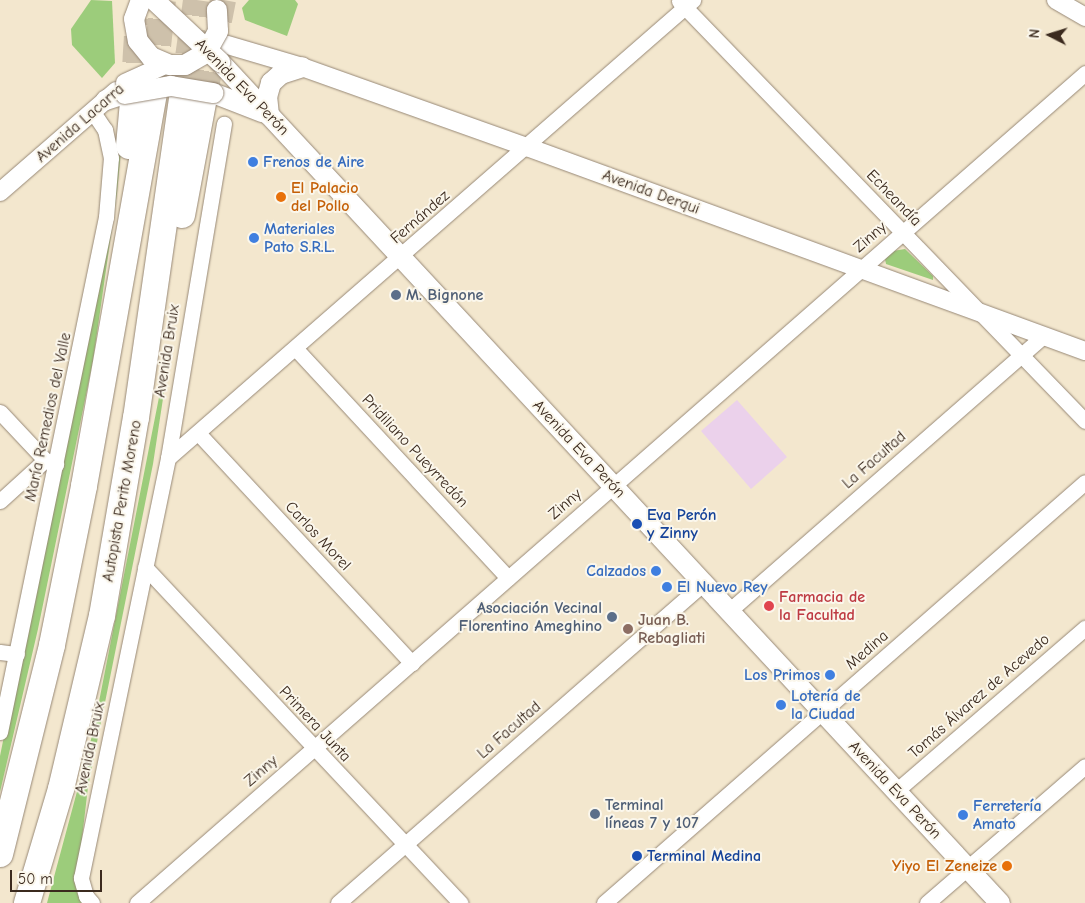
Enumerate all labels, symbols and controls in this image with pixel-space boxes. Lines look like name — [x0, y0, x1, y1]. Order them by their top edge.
north arrow — [1025, 10, 1075, 60]
text: N — [1026, 28, 1043, 39]
street label: Avenida Eva Perón — [191, 35, 293, 139]
street label: Avenida Lacarra — [32, 79, 128, 167]
place label: Frenos de Aire — [263, 152, 364, 172]
marker: Frenos de Aire — [247, 156, 259, 168]
street label: Avenida Derqui — [600, 165, 702, 219]
street label: Echeandía — [862, 166, 926, 230]
place label: El Palacio del Pollo — [291, 178, 359, 216]
street label: Fernández — [387, 186, 453, 248]
marker: El Palacio del Pollo — [275, 191, 287, 203]
street label: Zinny — [849, 217, 891, 257]
place label: Materiales Pato S.R.L. — [264, 219, 335, 257]
marker: Materiales Pato S.R.L. — [248, 232, 260, 244]
place label: M. Bignone — [406, 285, 483, 305]
marker: M. Bignone — [390, 289, 402, 301]
street label: Avenida Bruix — [150, 303, 184, 399]
street label: María Remedios del Valle — [21, 331, 75, 503]
street label: Pridiliano Pueyrredón — [358, 390, 472, 512]
street label: Avenida Eva Perón — [529, 396, 629, 502]
street label: Autopista Perito Moreno — [98, 419, 146, 583]
street label: La Facultad — [838, 427, 910, 493]
street label: Zinny — [544, 484, 586, 524]
street label: Carlos Morel — [281, 497, 355, 575]
place label: Eva Perón y Zinny — [647, 505, 716, 543]
marker: Eva Perón y Zinny — [631, 518, 643, 530]
place label: Calzados — [586, 561, 646, 581]
marker: Calzados — [650, 565, 662, 577]
place label: El Nuevo Rey — [677, 577, 768, 597]
marker: El Nuevo Rey — [661, 581, 673, 593]
place label: Farmacia de la Facultad — [779, 587, 865, 625]
place label: Asociación Vecinal Florentino Ameghino — [459, 598, 602, 636]
marker: Farmacia de la Facultad — [763, 600, 775, 612]
place label: Juan B. Rebagliati — [638, 610, 705, 648]
marker: Asociación Vecinal Florentino Ameghino — [606, 611, 618, 623]
marker: Juan B. Rebagliati — [622, 623, 634, 635]
street label: Medina — [842, 626, 892, 674]
street label: Tomás Álvarez de Acevedo — [904, 629, 1054, 763]
place label: Los Primos — [744, 665, 820, 685]
marker: Los Primos — [824, 669, 836, 681]
street label: Primera Junta — [275, 682, 355, 766]
place label: Lotería de la Ciudad — [791, 686, 861, 724]
street label: La Facultad — [473, 697, 545, 763]
marker: Lotería de la Ciudad — [775, 699, 787, 711]
street label: Avenida Bruix — [71, 700, 109, 796]
street label: Avenida Eva Perón — [845, 737, 945, 843]
street label: Zinny — [240, 751, 282, 791]
place label: Terminal líneas 7 y 107 — [605, 795, 698, 833]
place label: Ferretería Amato — [973, 796, 1042, 834]
marker: Terminal líneas 7 y 107 — [589, 808, 601, 820]
marker: Ferretería Amato — [957, 809, 969, 821]
place label: Terminal Medina — [647, 846, 761, 866]
marker: Terminal Medina — [631, 850, 643, 862]
place label: Yiyo El Zeneize — [892, 856, 997, 876]
scale bar — [12, 860, 105, 892]
marker: Yiyo El Zeneize — [1001, 860, 1013, 872]
text: 50 m — [18, 870, 53, 888]

